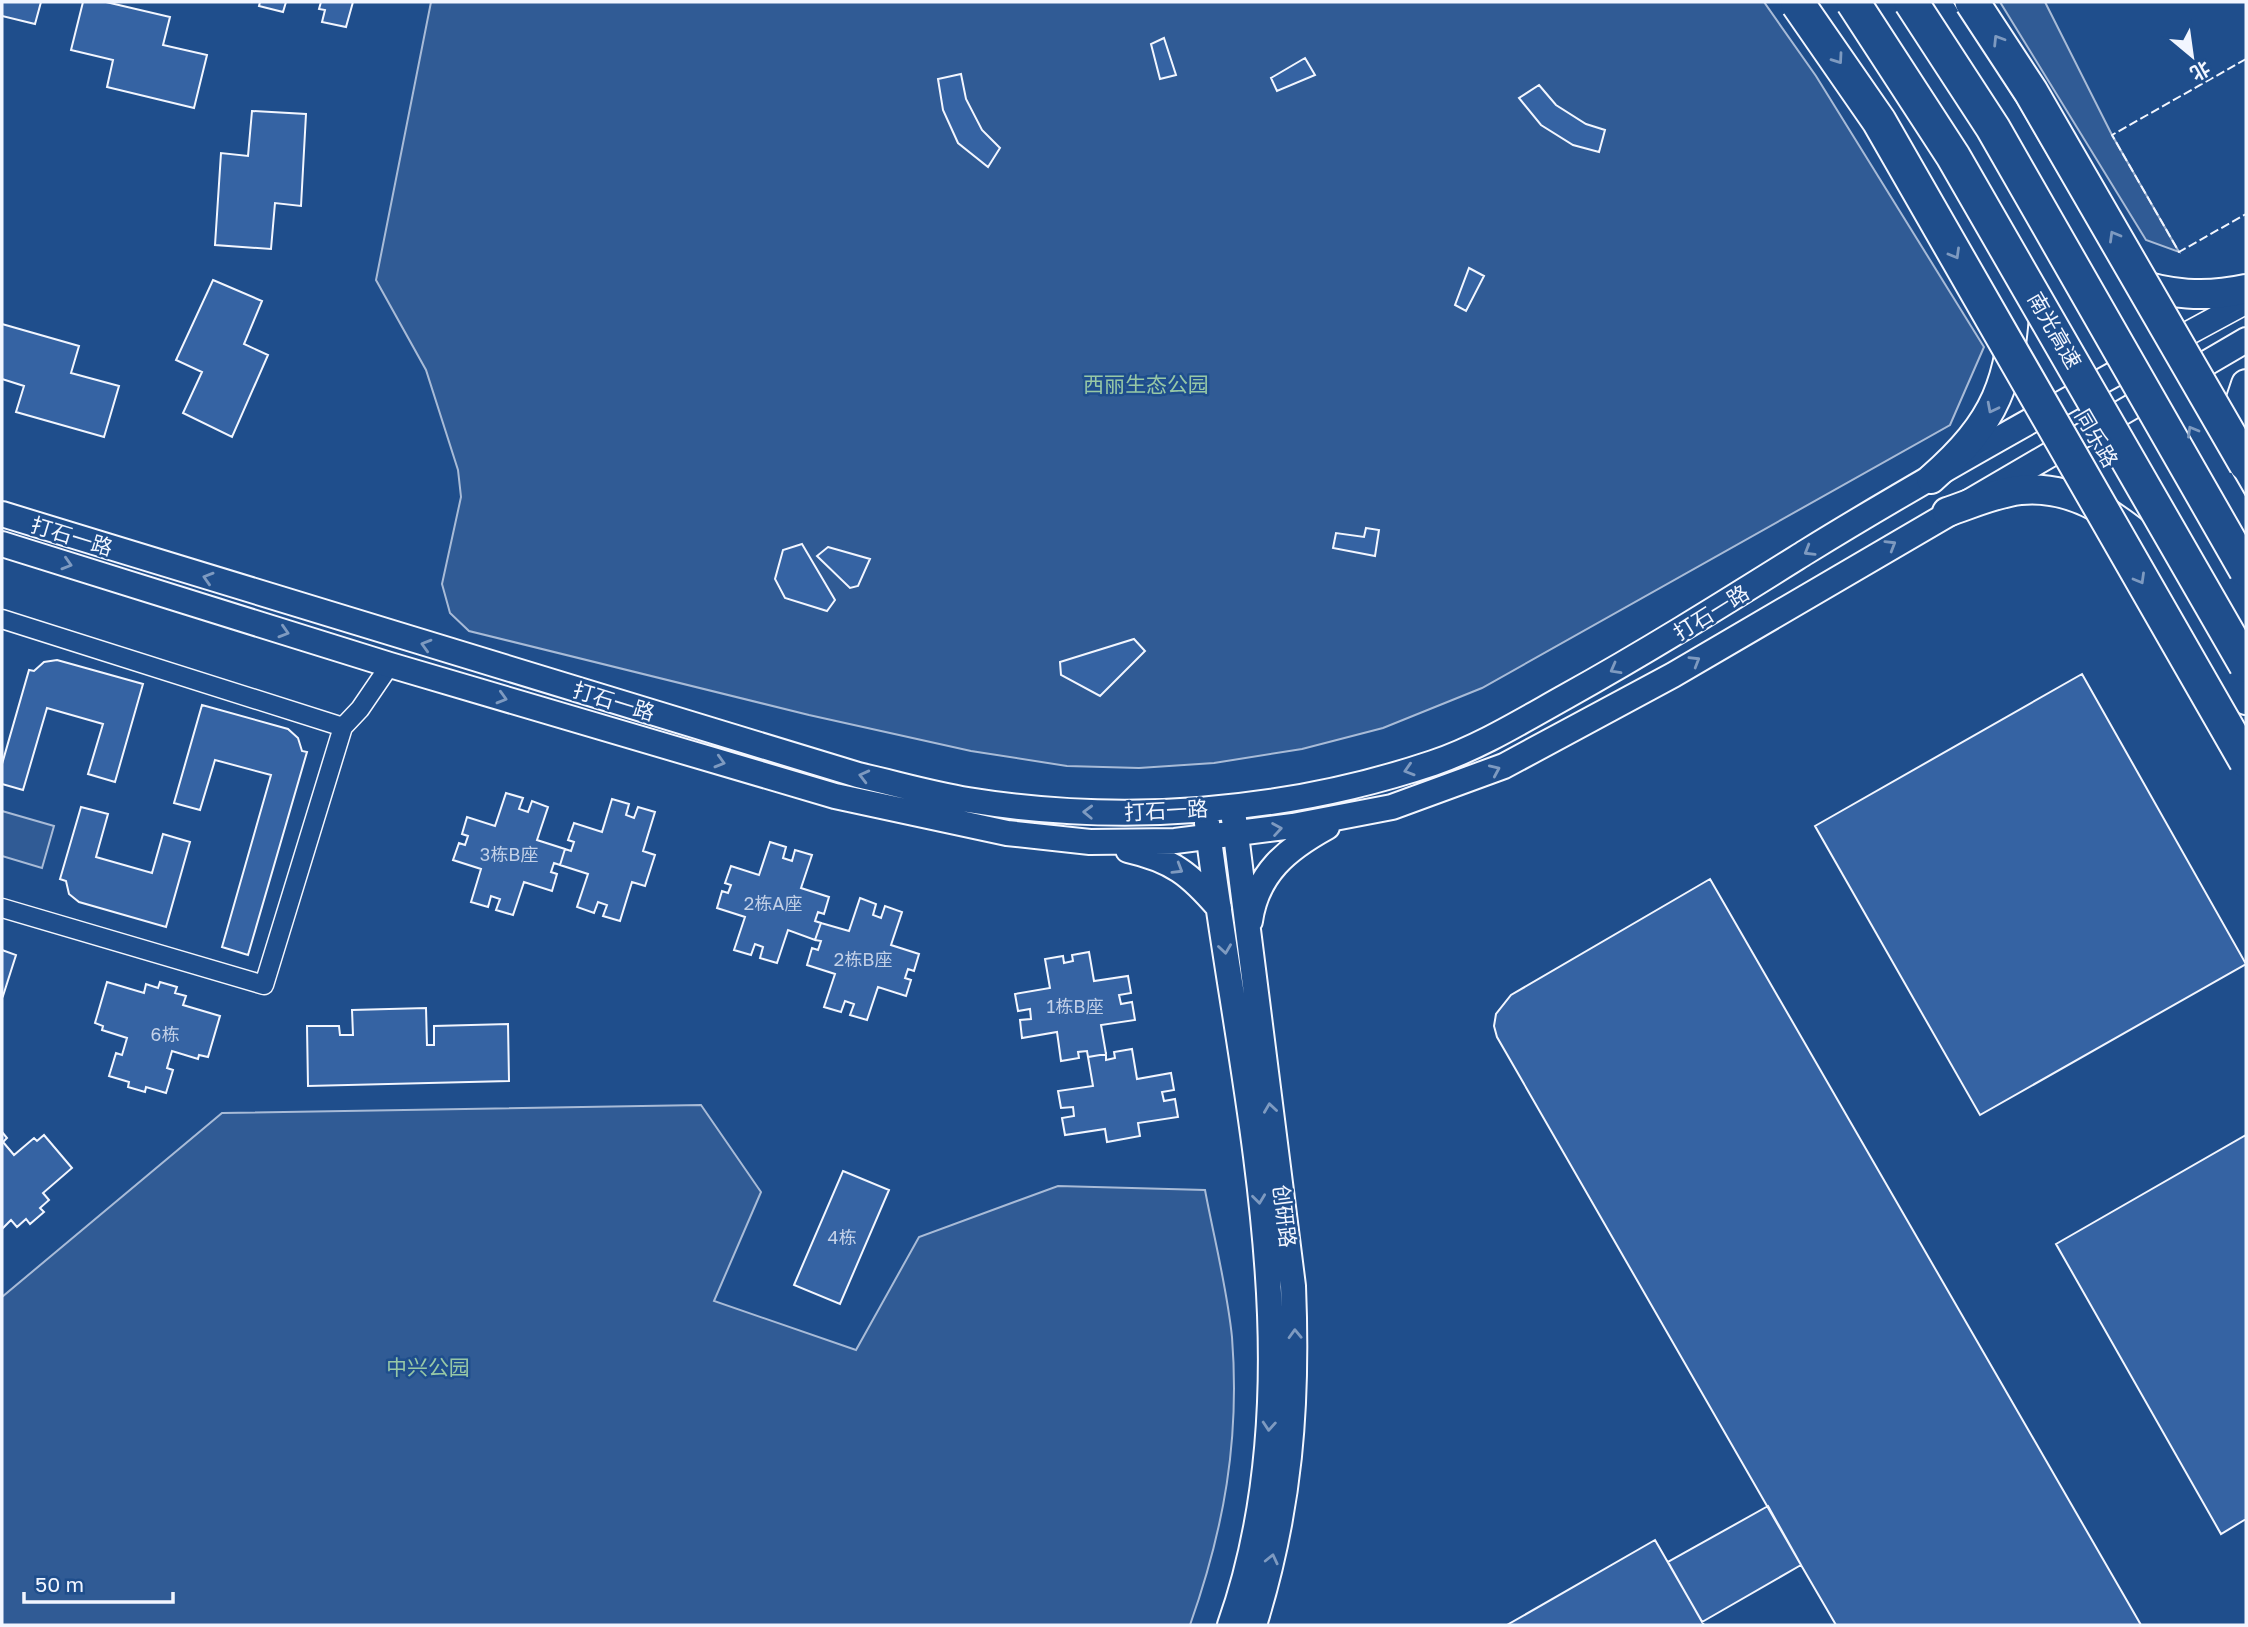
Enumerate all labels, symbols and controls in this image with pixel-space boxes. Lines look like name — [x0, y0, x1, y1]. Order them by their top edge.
north arrow — [2157, 21, 2227, 91]
one-way arrow — [1994, 35, 2006, 48]
one-way arrow — [1830, 51, 1842, 64]
text: 北 — [2187, 57, 2214, 86]
one-way arrow — [2109, 230, 2122, 243]
one-way arrow — [1947, 246, 1960, 259]
street label: 南光高速 — [2023, 287, 2087, 373]
park label: 西丽生态公园 — [1083, 371, 1209, 397]
one-way arrow — [1986, 401, 2000, 413]
street label: 同乐路 — [2070, 404, 2124, 472]
one-way arrow — [2187, 426, 2200, 439]
street label: 打石一路 — [28, 511, 116, 561]
one-way arrow — [1884, 541, 1897, 554]
one-way arrow — [1803, 542, 1816, 555]
one-way arrow — [60, 556, 73, 570]
one-way arrow — [202, 572, 214, 587]
one-way arrow — [2132, 572, 2145, 585]
street label: 打石一路 — [1668, 579, 1754, 645]
one-way arrow — [278, 623, 290, 638]
one-way arrow — [420, 639, 432, 653]
one-way arrow — [1688, 656, 1701, 669]
one-way arrow — [1609, 661, 1622, 674]
street label: 打石一路 — [570, 676, 658, 726]
one-way arrow — [496, 689, 508, 704]
one-way arrow — [714, 754, 726, 769]
one-way arrow — [1403, 762, 1415, 777]
one-way arrow — [1488, 764, 1500, 778]
one-way arrow — [858, 770, 870, 784]
street label: 打石一路 — [1123, 795, 1209, 825]
one-way arrow — [1083, 805, 1094, 820]
one-way arrow — [1271, 822, 1282, 837]
house number: 3栋B座 — [480, 843, 538, 865]
one-way arrow — [1171, 860, 1184, 873]
house number: 2栋A座 — [744, 892, 802, 914]
one-way arrow — [1217, 943, 1232, 955]
house number: 2栋B座 — [834, 948, 892, 970]
house number: 1栋B座 — [1047, 995, 1103, 1017]
house number: 6栋 — [151, 1023, 179, 1045]
one-way arrow — [1263, 1102, 1278, 1114]
street label: 创研路 — [1268, 1183, 1302, 1249]
one-way arrow — [1252, 1193, 1267, 1205]
house number: 4栋 — [828, 1226, 856, 1248]
one-way arrow — [1287, 1328, 1303, 1339]
park label: 中兴公园 — [386, 1354, 470, 1380]
one-way arrow — [1262, 1420, 1277, 1431]
one-way arrow — [1264, 1554, 1279, 1566]
scale bar — [24, 1560, 173, 1604]
text: 50 m — [35, 1571, 84, 1597]

